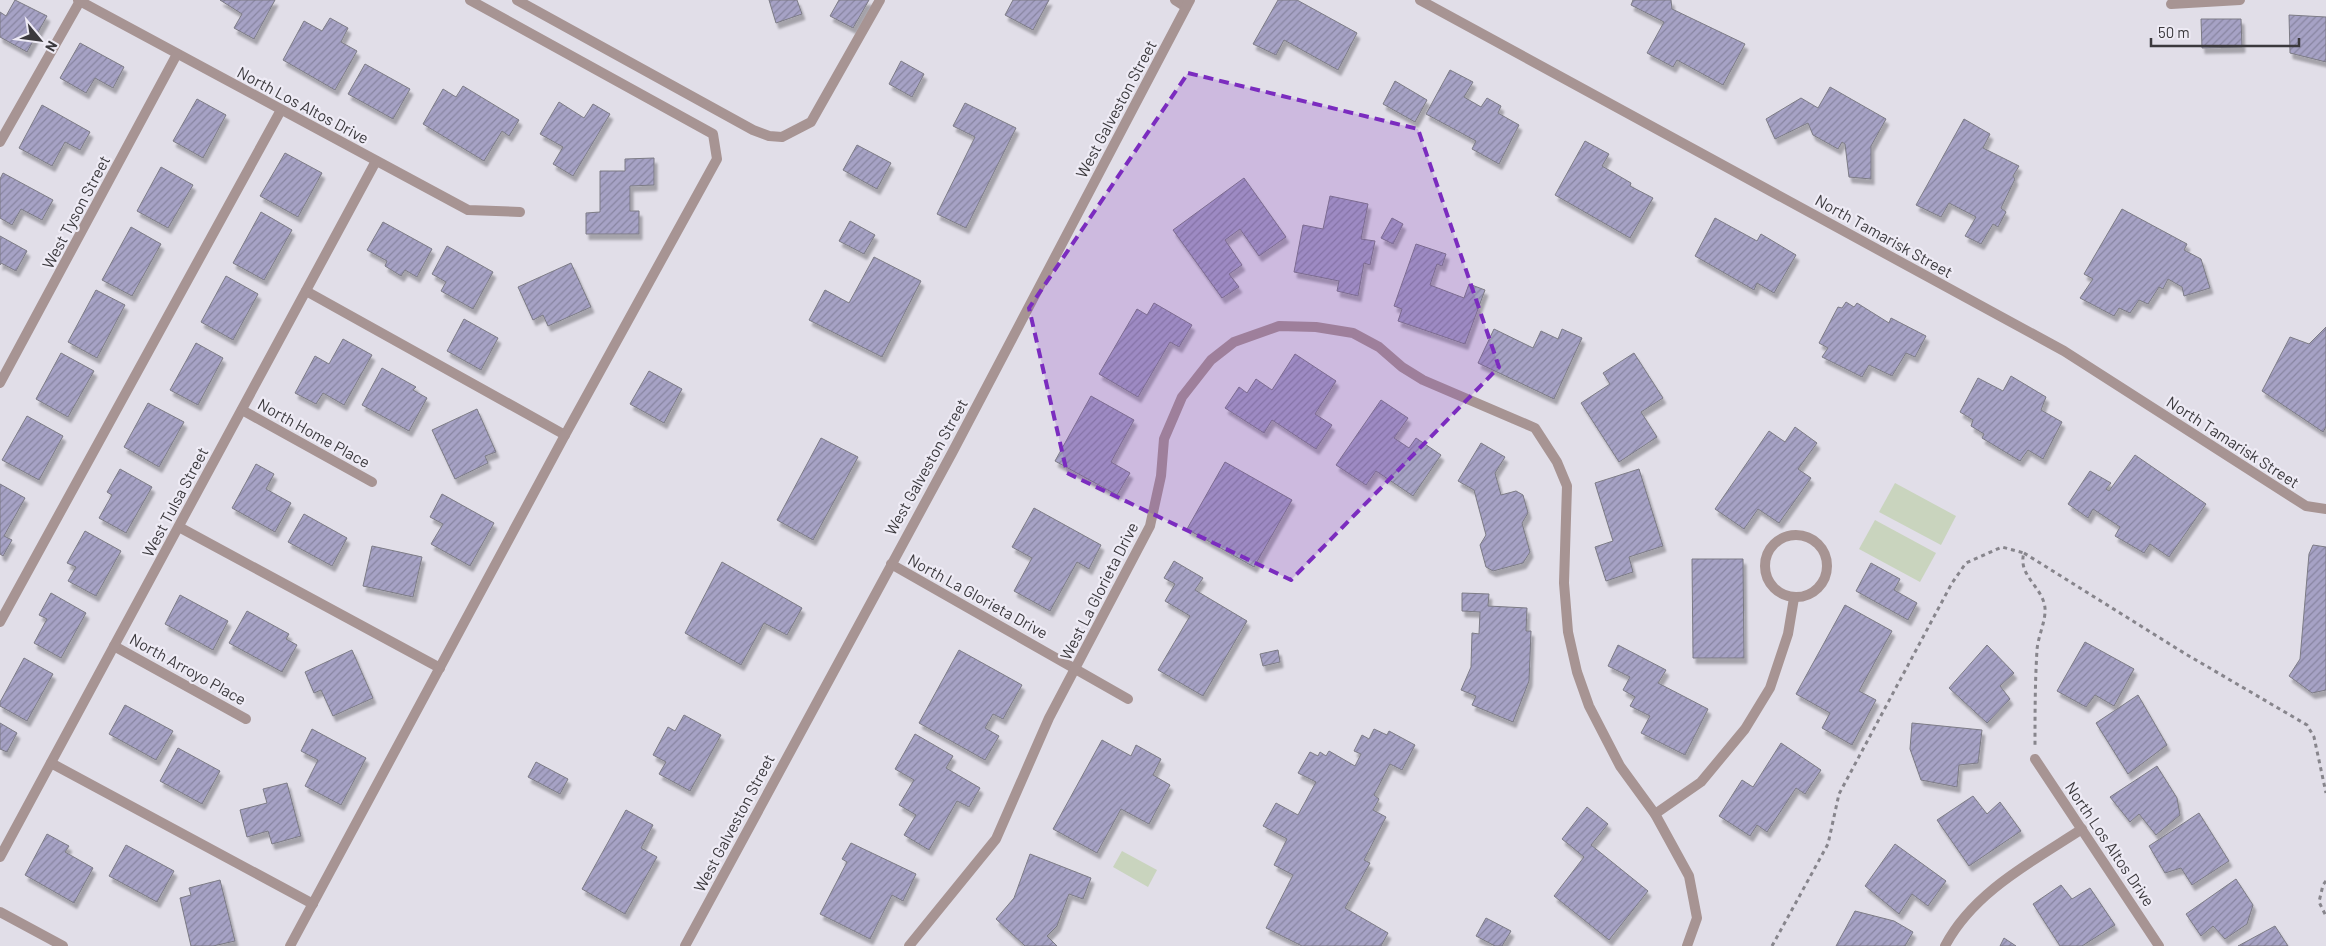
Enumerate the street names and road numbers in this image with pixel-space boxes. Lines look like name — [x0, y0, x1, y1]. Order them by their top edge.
street label: West Galveston Street — [1071, 37, 1160, 181]
street label: North Los Altos Drive — [234, 62, 372, 147]
street label: West Tyson Street — [38, 152, 113, 272]
street label: North Tamarisk Street — [1812, 190, 1956, 281]
street label: North Tamarisk Street — [2163, 392, 2303, 492]
street label: North Home Place — [255, 394, 374, 471]
street label: West Galveston Street — [880, 395, 971, 538]
street label: West Tulsa Street — [138, 444, 212, 560]
street label: West La Glorieta Drive — [1056, 519, 1142, 663]
street label: North La Glorieta Drive — [905, 549, 1052, 642]
street label: North Arroyo Place — [127, 629, 250, 708]
street label: West Galveston Street — [689, 751, 778, 895]
street label: North Los Altos Drive — [2062, 778, 2159, 910]

